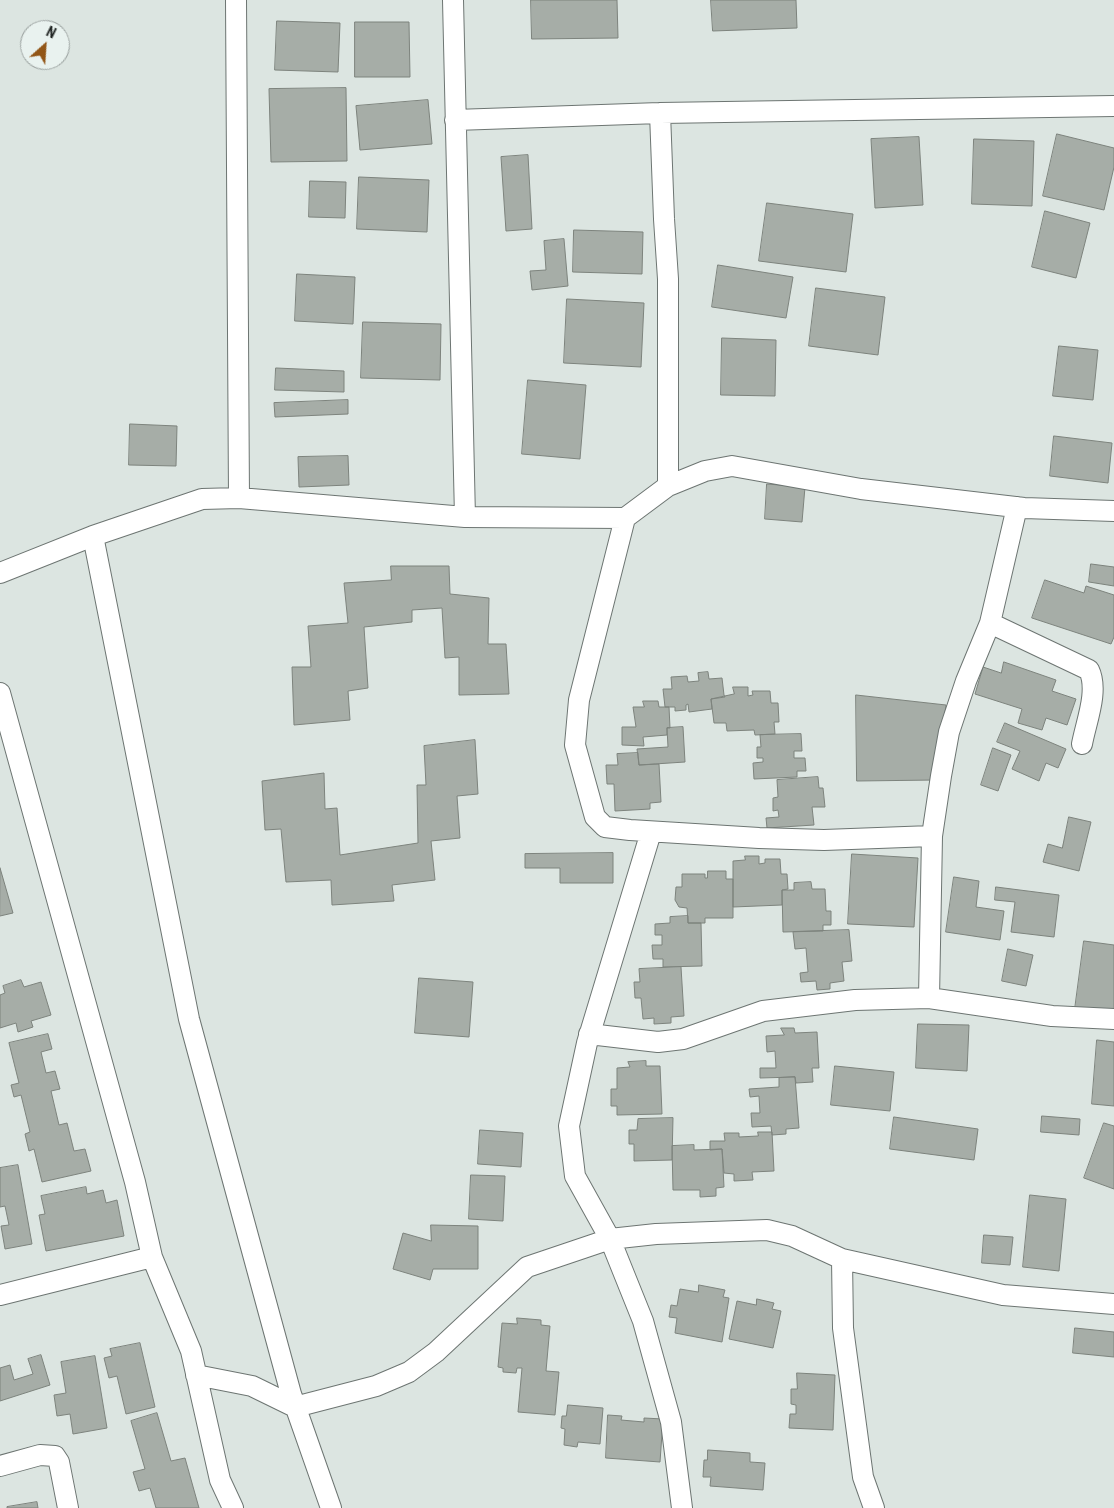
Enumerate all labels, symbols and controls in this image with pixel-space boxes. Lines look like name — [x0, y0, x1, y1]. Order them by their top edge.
north arrow — [20, 20, 70, 70]
text: N — [44, 23, 58, 41]

